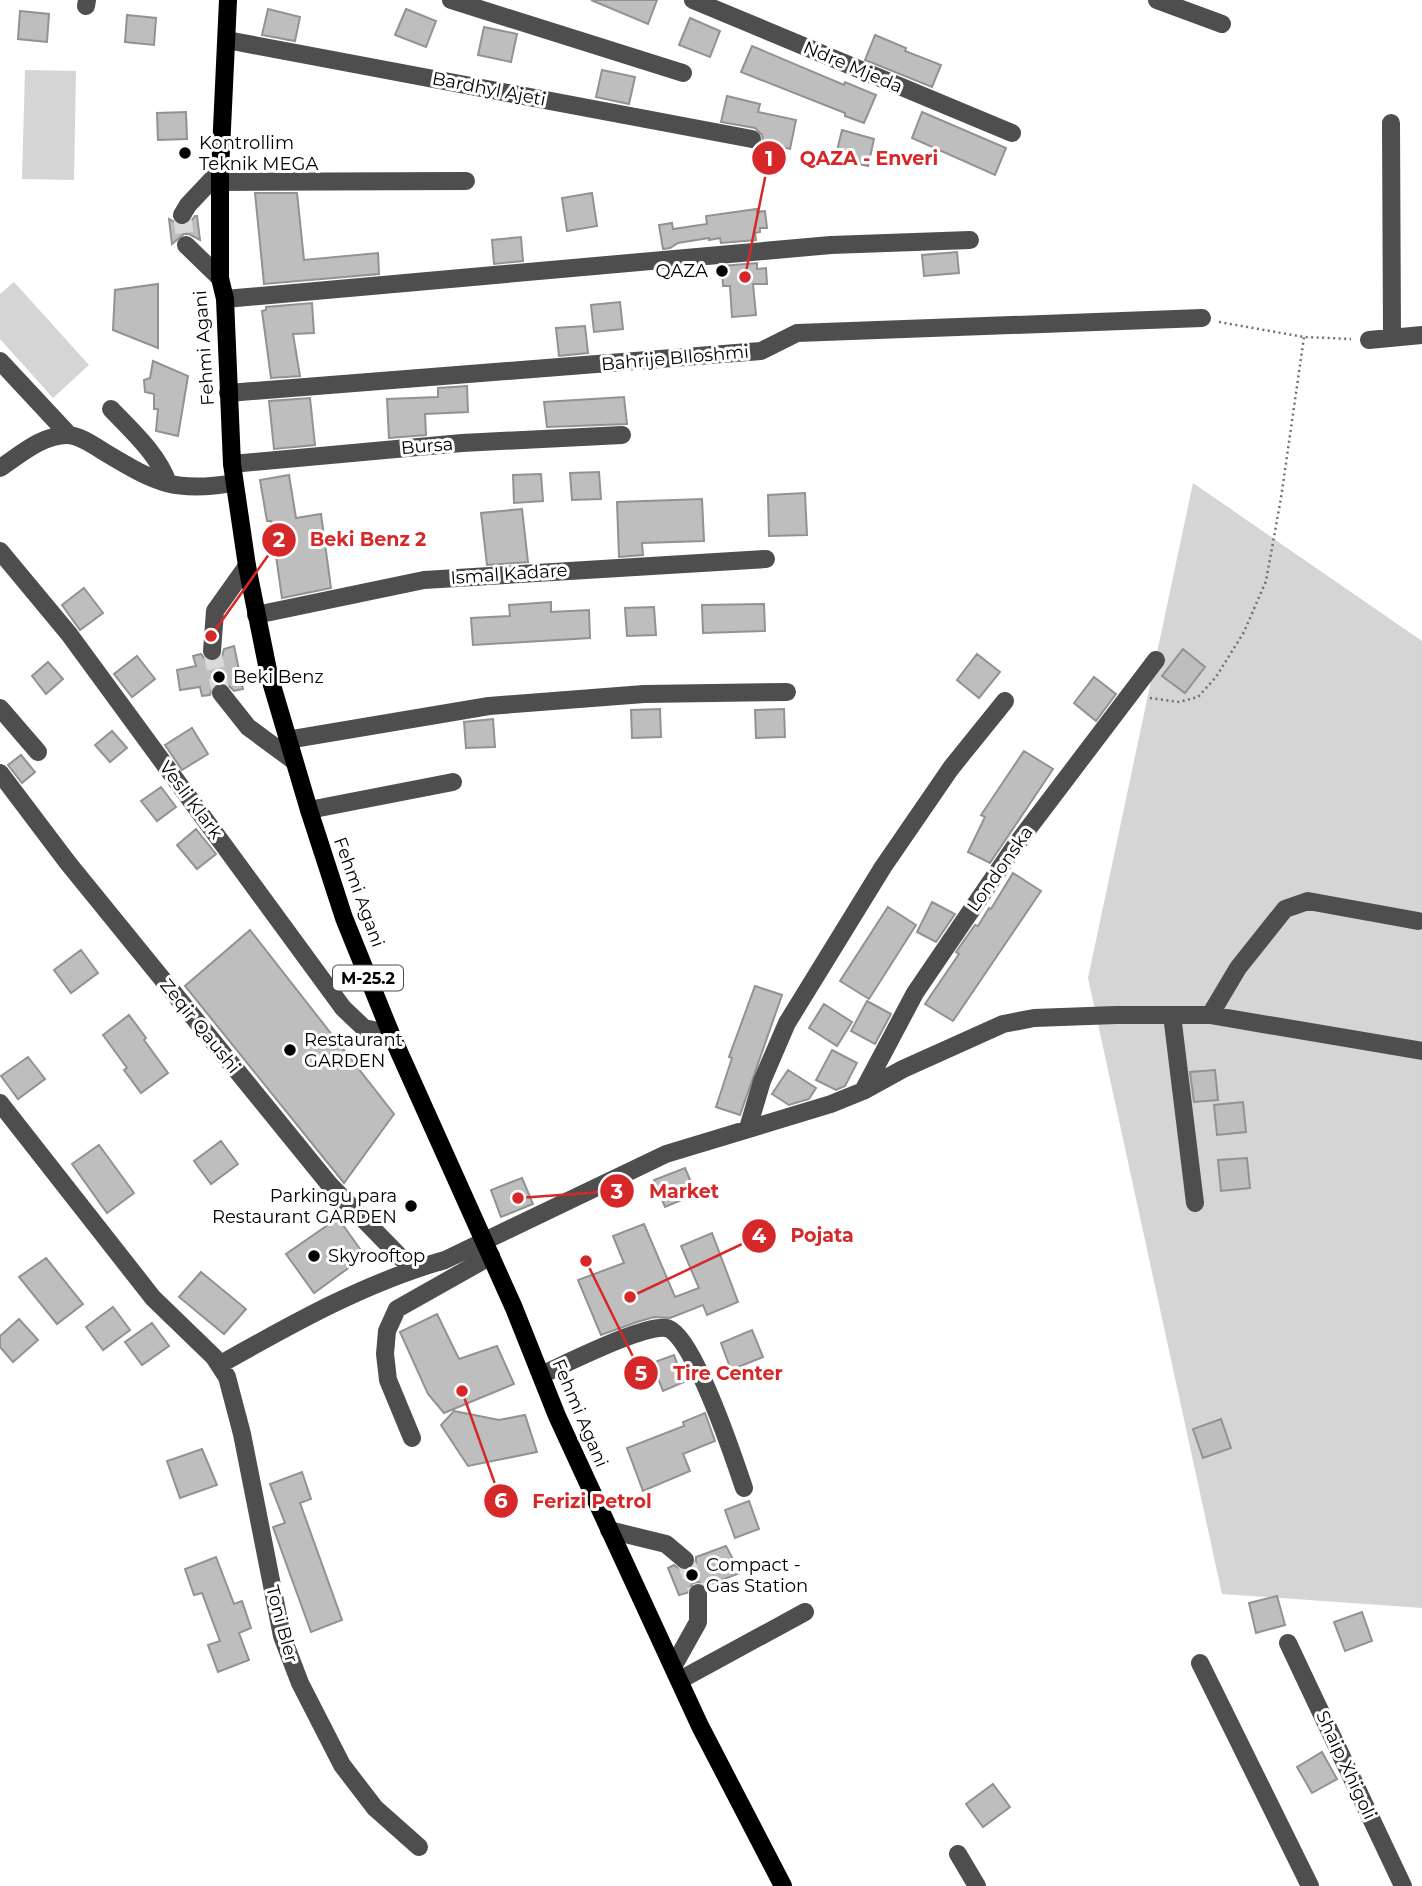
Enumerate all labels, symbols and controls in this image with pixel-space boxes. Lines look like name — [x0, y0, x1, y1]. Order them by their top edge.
street label: Ndre Mjeda — [800, 36, 906, 98]
street label: Bardhyl Ajeti — [430, 67, 548, 111]
place label: Kontrollim Teknik MEGA — [199, 132, 318, 175]
callout: QAZA - Enveri — [751, 138, 952, 178]
marker: Kontrollim Teknik MEGA — [177, 145, 193, 161]
text: 1 — [765, 146, 773, 171]
text: QAZA - Enveri — [800, 147, 938, 170]
place label: QAZA — [656, 260, 708, 282]
marker: QAZA — [714, 263, 730, 279]
street label: Fehmi Agani — [189, 290, 219, 406]
street label: Bahrije Blloshmi — [600, 341, 750, 375]
street label: Bursa — [400, 433, 454, 459]
callout: Beki Benz 2 — [261, 520, 441, 560]
text: 2 — [273, 527, 285, 552]
text: Beki Benz 2 — [310, 528, 426, 551]
street label: Ismal Kadare — [450, 559, 568, 589]
place label: Beki Benz — [233, 666, 324, 688]
marker: Beki Benz — [211, 669, 227, 685]
street label: Vesli Klark — [155, 757, 228, 843]
street label: Londonska — [962, 822, 1038, 916]
street label: Fehmi Agani — [329, 834, 389, 950]
road number: M-25.2 — [333, 966, 403, 990]
street label: Zeqir Qaushi — [155, 974, 245, 1078]
place label: Restaurant GARDEN — [304, 1029, 403, 1072]
marker: Restaurant GARDEN — [282, 1042, 298, 1058]
callout: Market — [600, 1171, 733, 1211]
text: 3 — [610, 1179, 623, 1204]
text: Market — [649, 1180, 719, 1203]
place label: Parkingu para Restaurant GARDEN — [212, 1185, 397, 1228]
marker: Parkingu para Restaurant GARDEN — [403, 1198, 419, 1214]
callout: Pojata — [741, 1216, 867, 1256]
text: 4 — [752, 1223, 767, 1248]
text: Pojata — [790, 1224, 854, 1247]
place label: Skyrooftop — [328, 1245, 425, 1267]
marker: Skyrooftop — [306, 1248, 322, 1264]
callout: Tire Center — [624, 1353, 796, 1393]
street label: Fehmi Agani — [547, 1356, 613, 1470]
text: 5 — [635, 1361, 647, 1386]
text: Tire Center — [673, 1362, 783, 1385]
callout: Ferizi Petrol — [483, 1481, 666, 1521]
text: 6 — [494, 1488, 508, 1513]
text: Ferizi Petrol — [532, 1490, 652, 1513]
place label: Compact - Gas Station — [706, 1554, 808, 1597]
marker: Compact - Gas Station — [684, 1567, 700, 1583]
street label: Toni Bler — [261, 1583, 303, 1665]
street label: Shaip Xhigoli — [1311, 1707, 1381, 1823]

